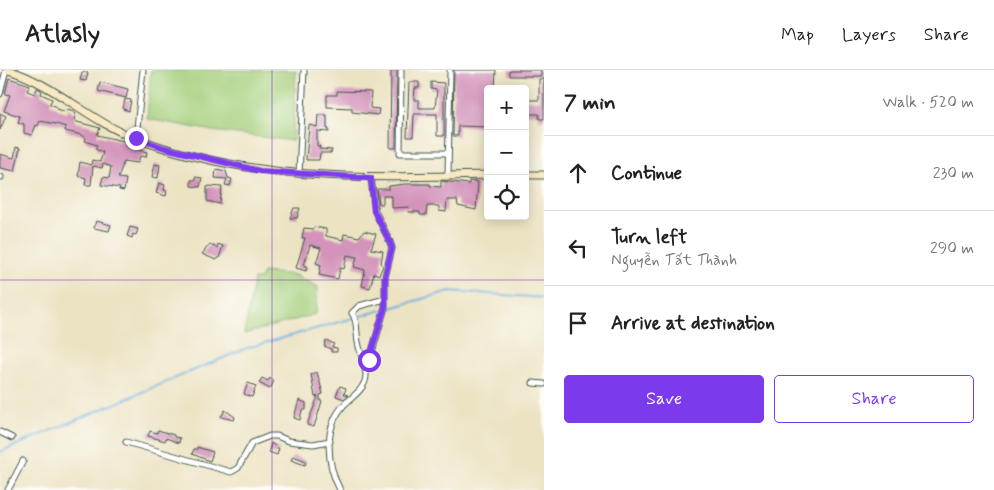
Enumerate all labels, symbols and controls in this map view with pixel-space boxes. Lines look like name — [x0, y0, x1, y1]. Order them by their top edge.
text: Atlasly — [25, 19, 100, 50]
text: Map — [781, 23, 814, 47]
text: Layers — [842, 23, 896, 47]
text: Share — [924, 23, 969, 47]
map controls — [484, 85, 529, 220]
button: + — [484, 85, 529, 130]
text: 7 min — [564, 89, 616, 117]
text: Walk · 520 m — [882, 92, 974, 113]
route end — [125, 127, 148, 150]
button: − — [484, 130, 529, 175]
icon: ahead — [564, 159, 592, 187]
text: Continue — [611, 161, 682, 186]
text: 230 m — [933, 163, 974, 184]
button: locate — [484, 175, 529, 220]
text: Turn left — [611, 225, 687, 250]
icon: left — [564, 234, 592, 262]
text: 290 m — [930, 238, 974, 259]
text: Nguyễn Tất Thành — [611, 250, 737, 271]
icon: arrive — [564, 309, 592, 337]
text: Arrive at destination — [611, 311, 775, 336]
route start — [358, 349, 381, 372]
button: Save — [564, 375, 764, 423]
button: Share — [774, 375, 974, 423]

